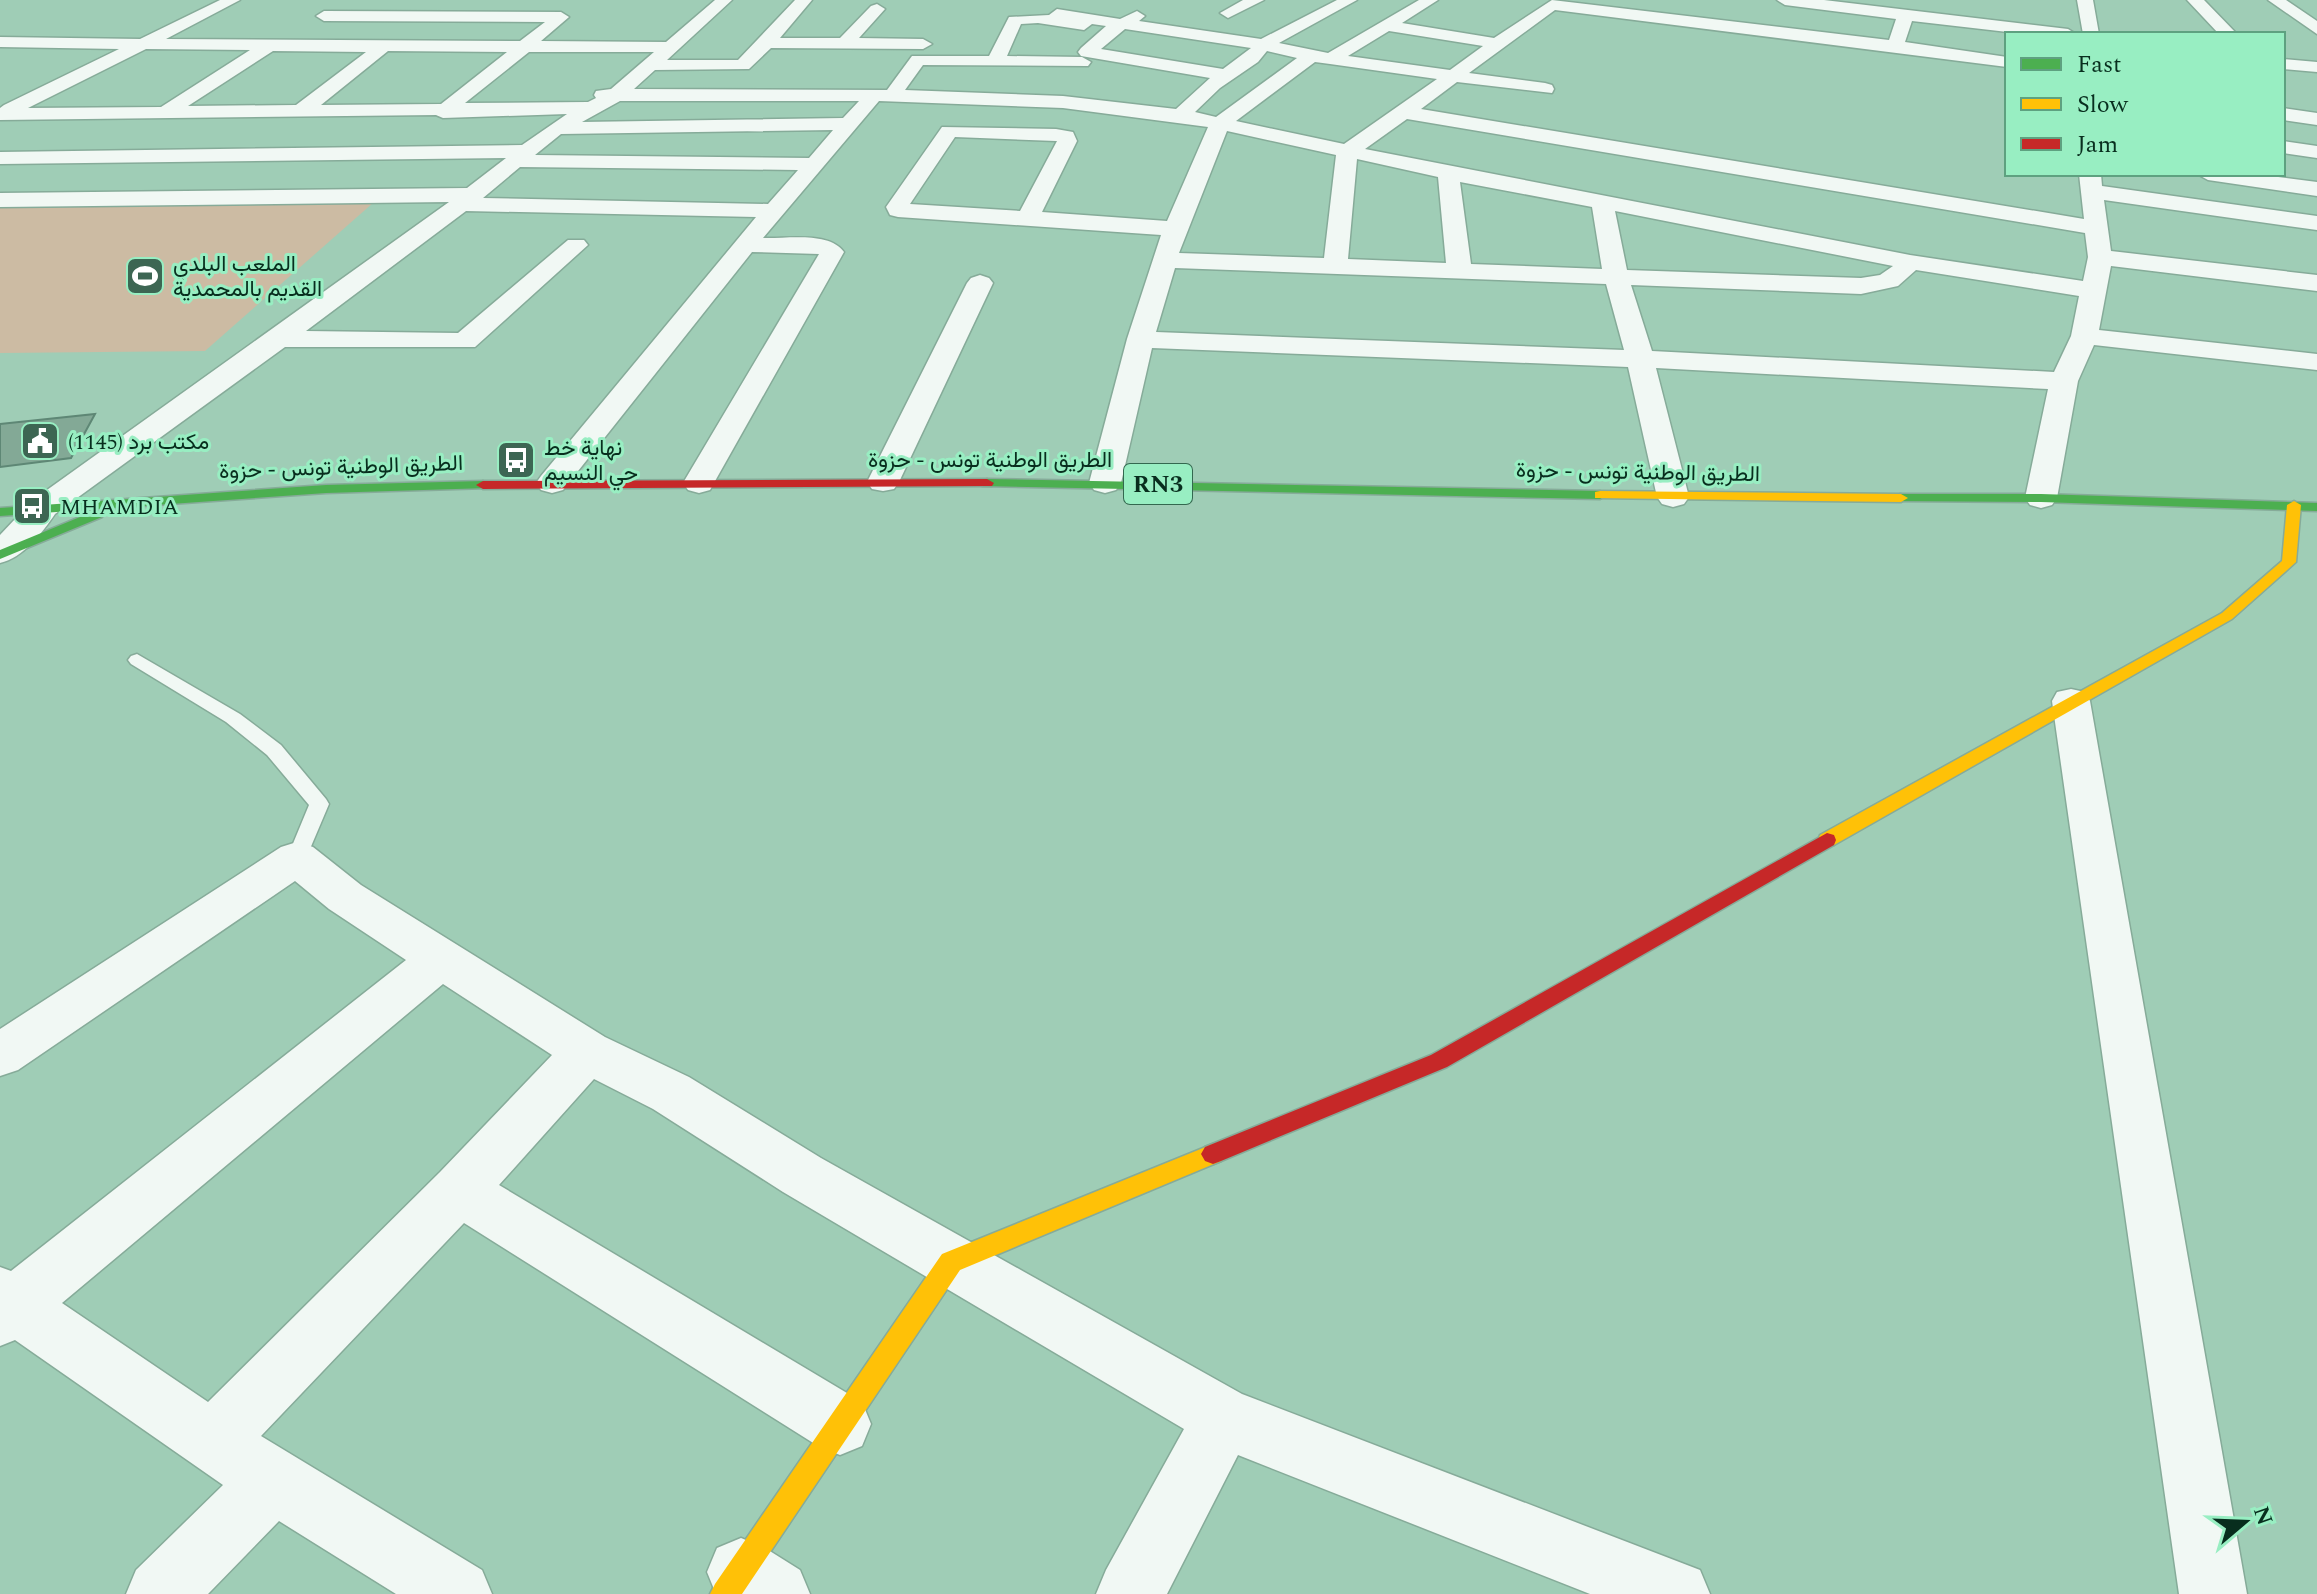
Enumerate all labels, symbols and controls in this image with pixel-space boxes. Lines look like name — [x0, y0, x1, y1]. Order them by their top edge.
legend — [2005, 32, 2285, 176]
text: Fast — [2077, 47, 2122, 83]
text: Slow — [2077, 87, 2129, 123]
text: Jam — [2077, 127, 2118, 163]
place label: الملعب البلدي القديم بالمحمدية — [173, 248, 322, 306]
sports icon: الملعب البلدي القديم بالمحمدية — [124, 255, 166, 297]
public building icon: مكتب برد (1145) — [19, 420, 61, 462]
place label: مكتب برد (1145) — [68, 426, 209, 459]
place label: نهاية خط حي النسيم — [544, 432, 638, 491]
bus stop icon: نهاية خط حي النسيم — [495, 439, 537, 481]
street label: الطريق الوطنية تونس - حزوة — [868, 444, 1112, 477]
street label: الطريق الوطنية تونس - حزوة — [218, 447, 464, 488]
street label: الطريق الوطنية تونس - حزوة — [1516, 454, 1760, 491]
road number: RN3 — [1124, 464, 1192, 504]
bus stop icon: MHAMDIA — [11, 485, 53, 527]
place label: MHAMDIA — [60, 491, 179, 524]
north arrow — [2205, 1482, 2285, 1562]
text: N — [2244, 1502, 2281, 1530]

